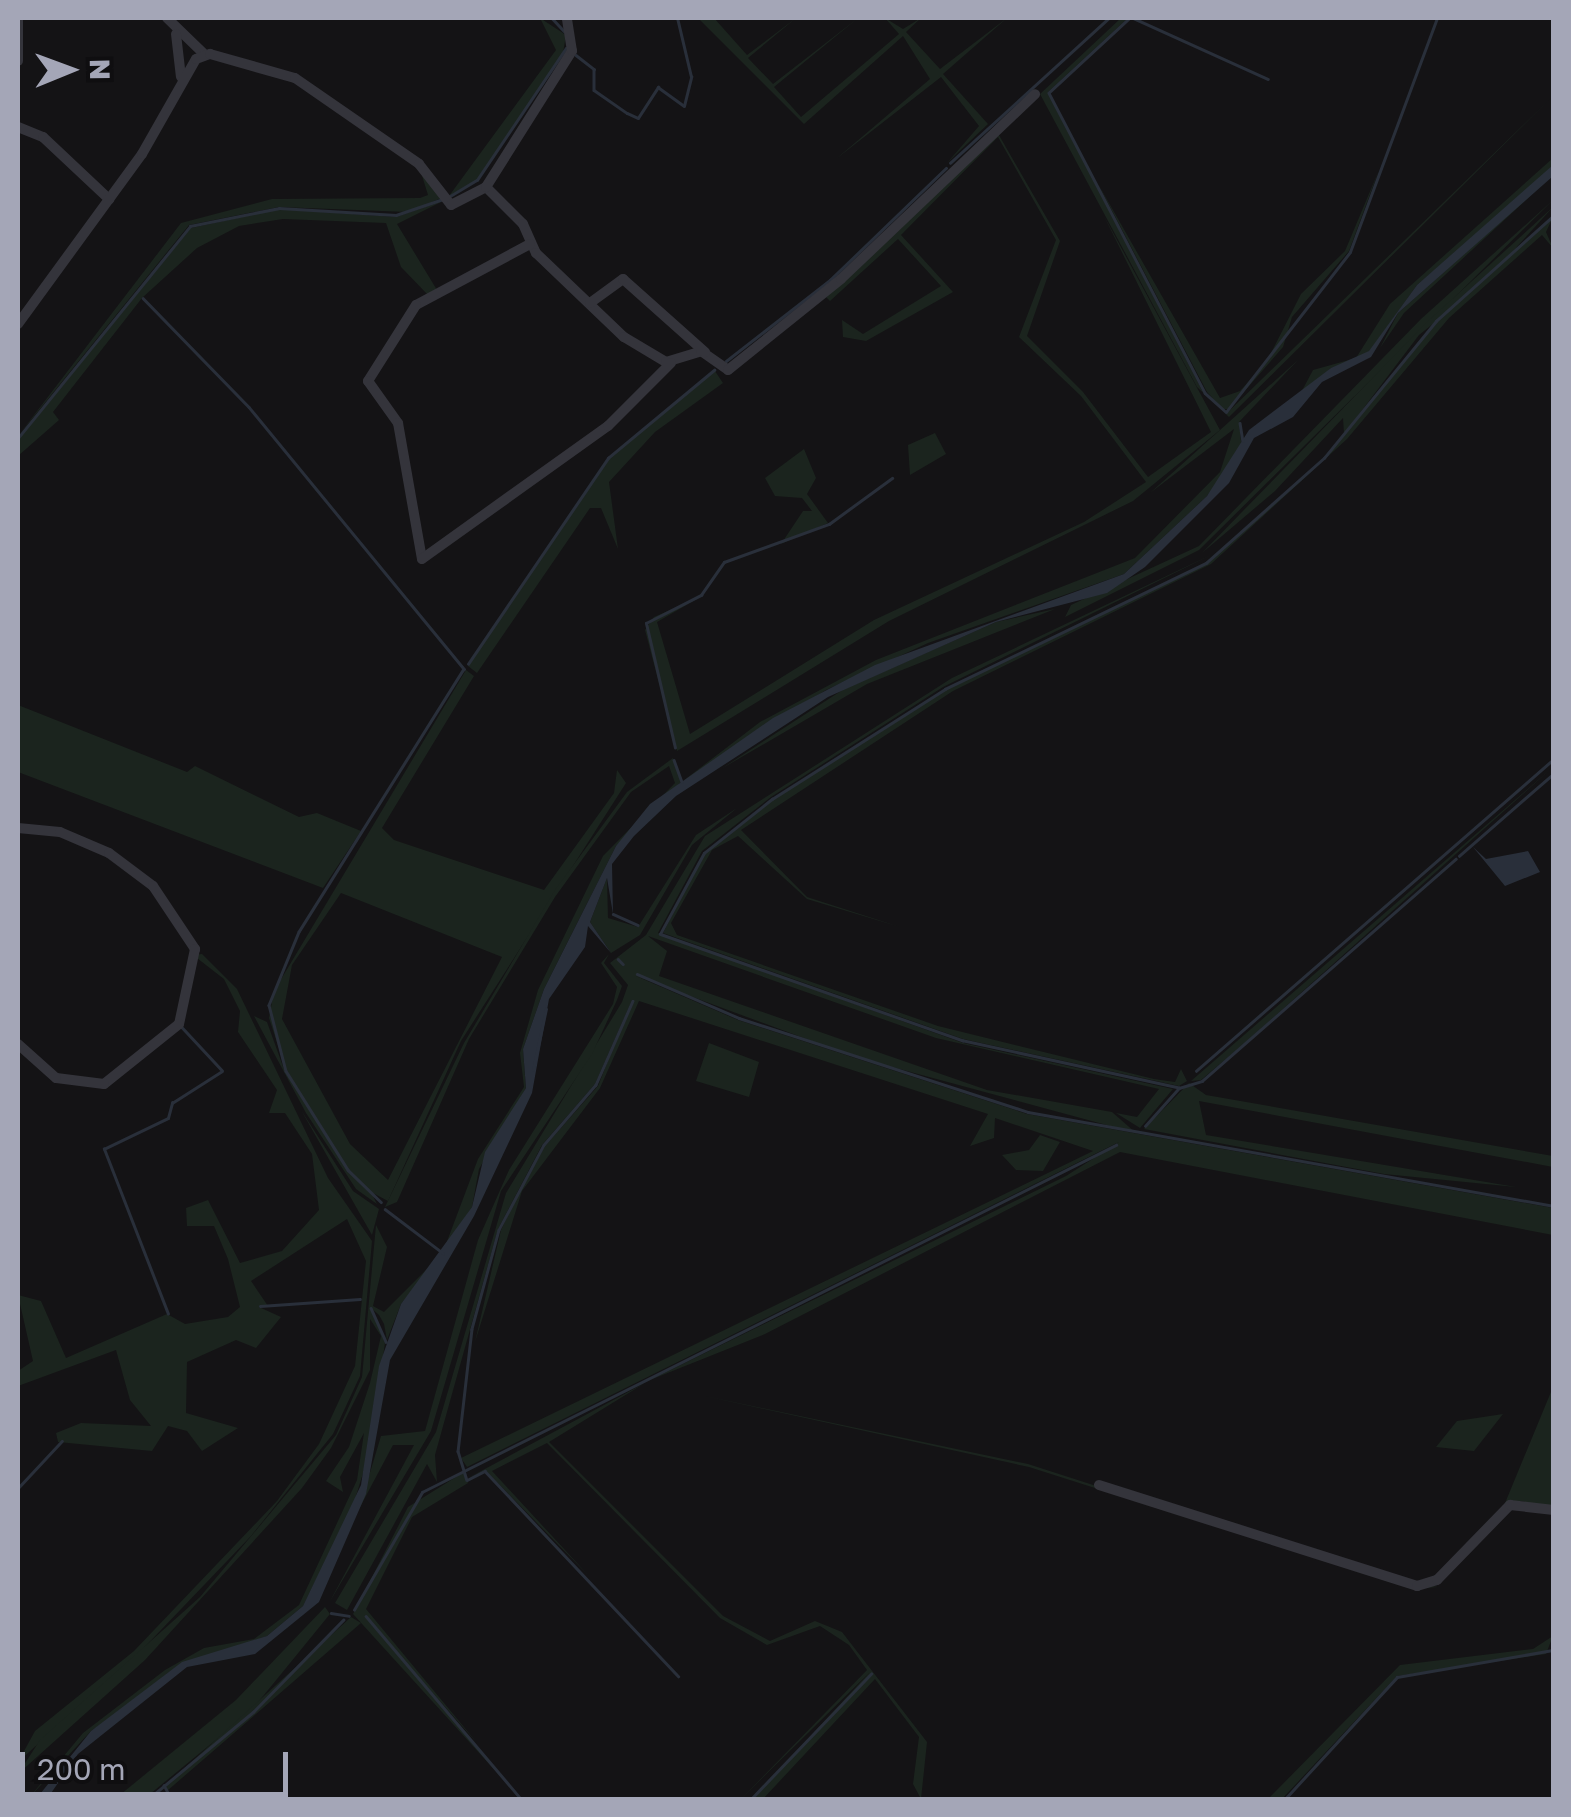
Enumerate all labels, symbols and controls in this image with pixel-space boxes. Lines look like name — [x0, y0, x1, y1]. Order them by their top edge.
north arrow — [20, 20, 120, 120]
text: N — [84, 59, 117, 80]
scale bar — [25, 1732, 292, 1794]
text: 200 m — [37, 1751, 126, 1787]

